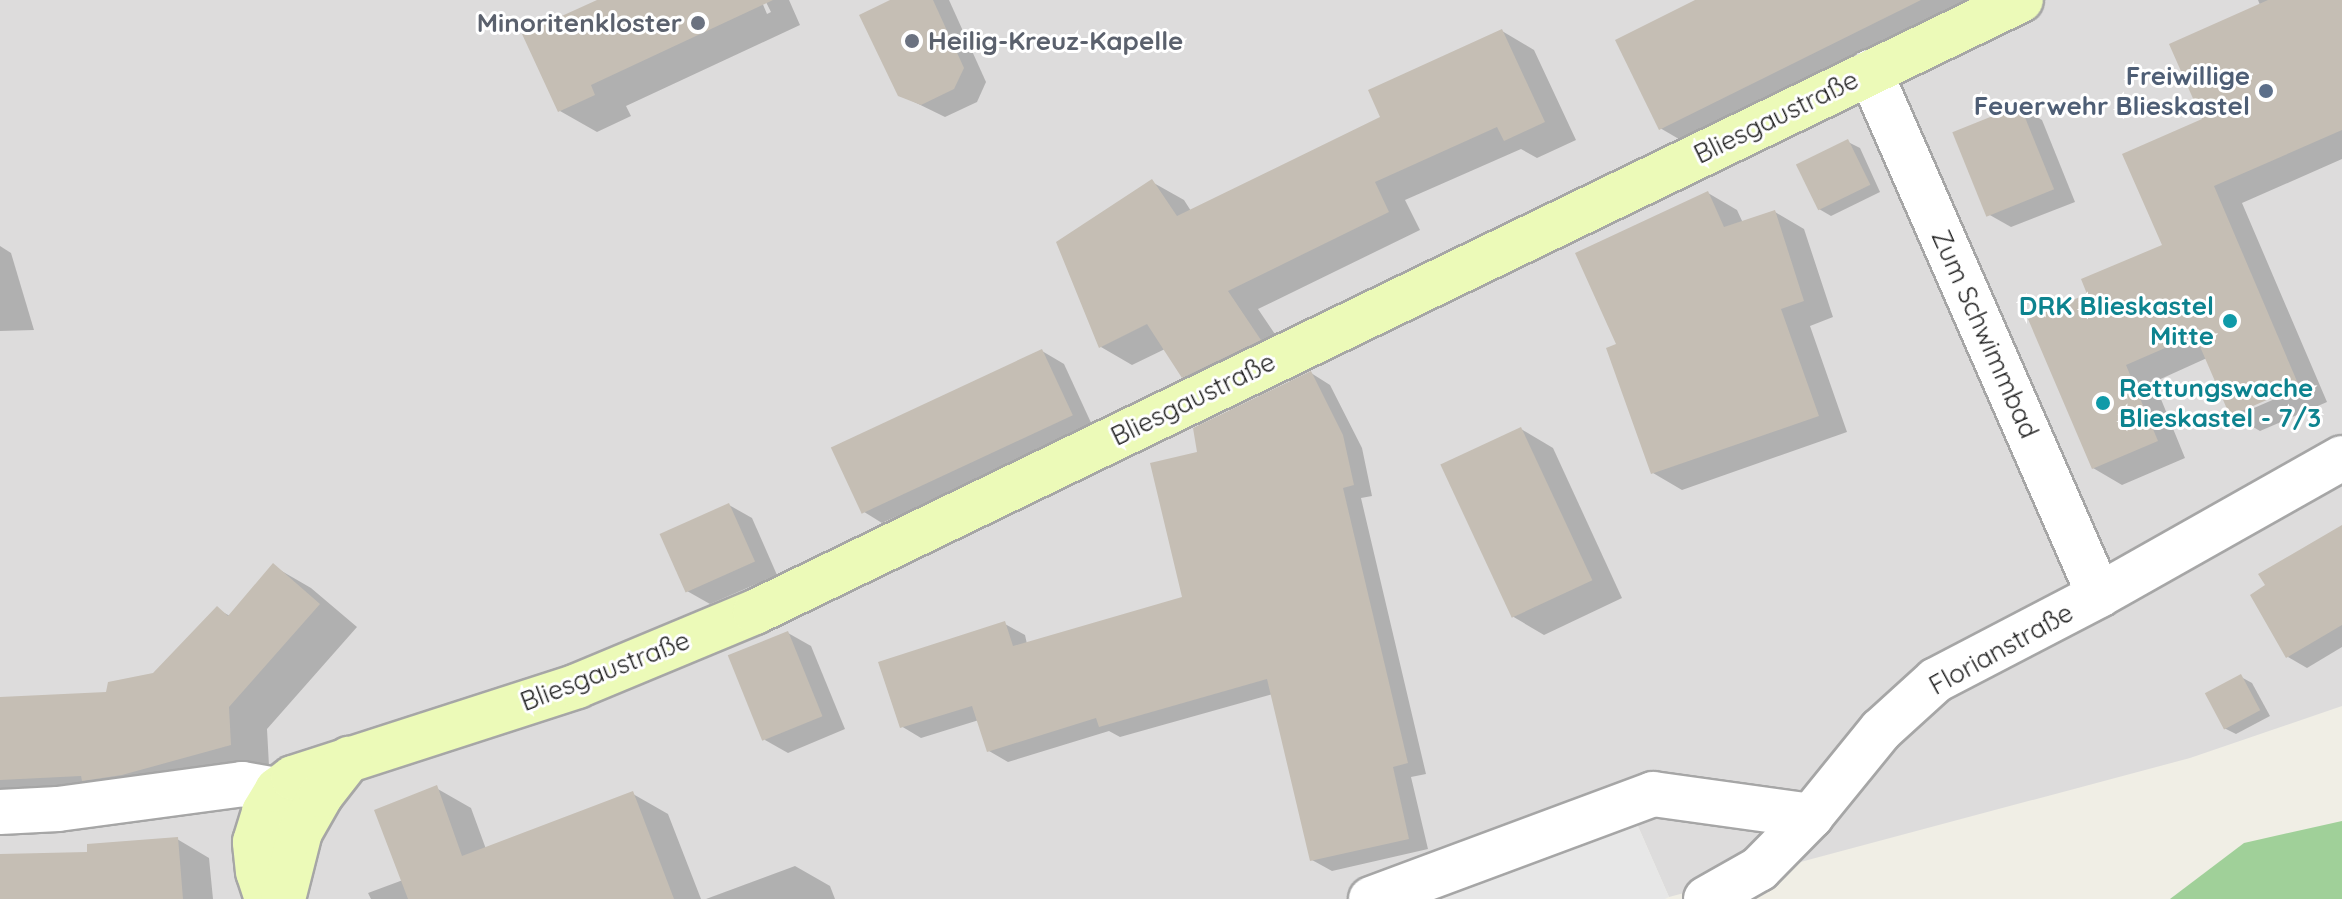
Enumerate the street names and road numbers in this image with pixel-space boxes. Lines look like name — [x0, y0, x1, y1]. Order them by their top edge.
street label: Bliesgaustraße — [1689, 64, 1863, 170]
street label: Zum Schwimmbad — [1925, 225, 2045, 443]
street label: Bliesgaustraße — [1106, 346, 1280, 452]
street label: Florianstraße — [1924, 597, 2078, 701]
street label: Bliesgaustraße — [516, 624, 694, 718]

